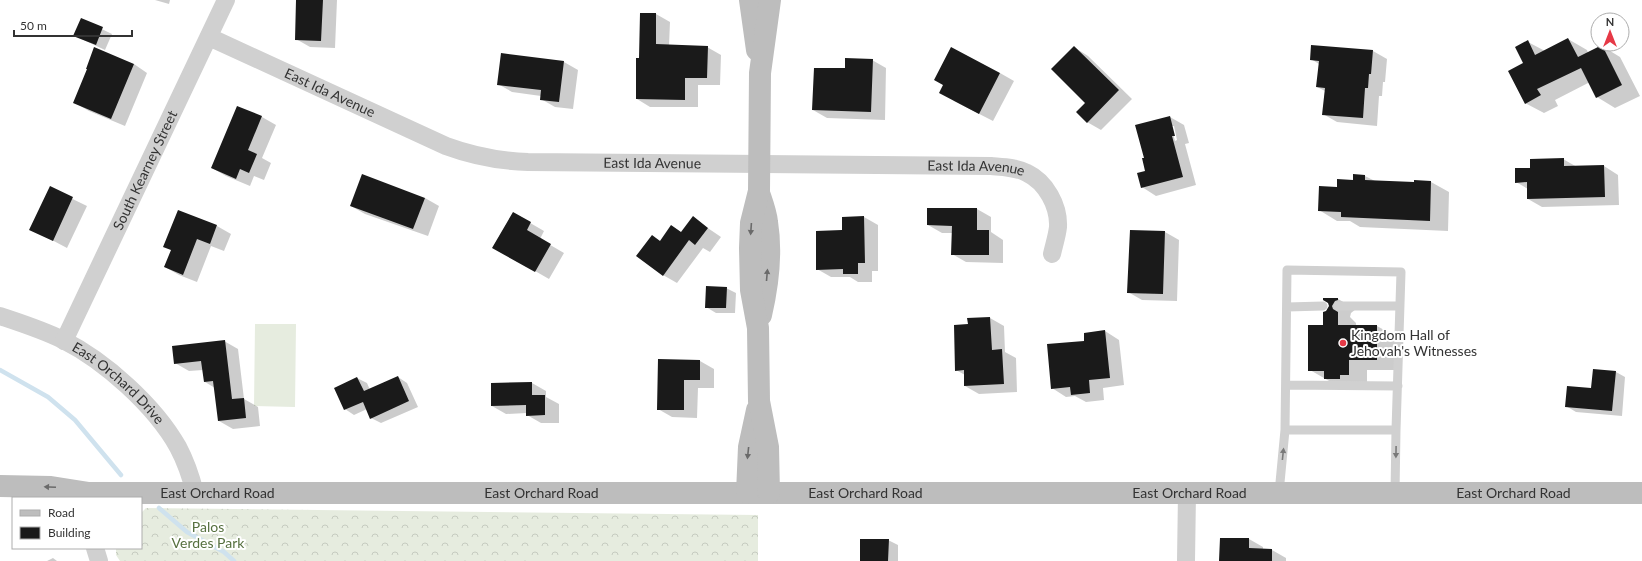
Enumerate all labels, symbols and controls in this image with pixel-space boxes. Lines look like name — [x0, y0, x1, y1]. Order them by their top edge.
scale bar — [14, 12, 132, 38]
north arrow — [1590, 12, 1630, 52]
text: N — [1606, 15, 1614, 28]
text: 50 m — [20, 18, 47, 33]
street label: East Ida Avenue — [282, 64, 378, 120]
street label: South Kearney Street — [109, 108, 180, 233]
street label: East Ida Avenue — [603, 154, 701, 171]
street label: East Ida Avenue — [927, 156, 1027, 179]
one-way arrow — [747, 223, 754, 235]
one-way arrow — [764, 269, 771, 281]
place label: Kingdom Hall of Jehovah's Witnesses — [1351, 326, 1477, 359]
street label: East Orchard Drive — [70, 338, 168, 427]
marker: Kingdom Hall of Jehovah's Witnesses — [1338, 338, 1348, 348]
one-way arrow — [1393, 446, 1399, 459]
one-way arrow — [745, 447, 752, 459]
one-way arrow — [1280, 448, 1286, 460]
one-way arrow — [43, 484, 56, 490]
street label: East Orchard Road — [160, 484, 275, 501]
street label: East Orchard Road — [484, 484, 599, 501]
street label: East Orchard Road — [808, 484, 923, 501]
street label: East Orchard Road — [1132, 484, 1247, 501]
street label: East Orchard Road — [1456, 484, 1571, 501]
legend — [12, 497, 142, 549]
text: Road — [48, 505, 75, 520]
park label: Palos Verdes Park — [172, 518, 245, 551]
text: Building — [48, 525, 91, 540]

